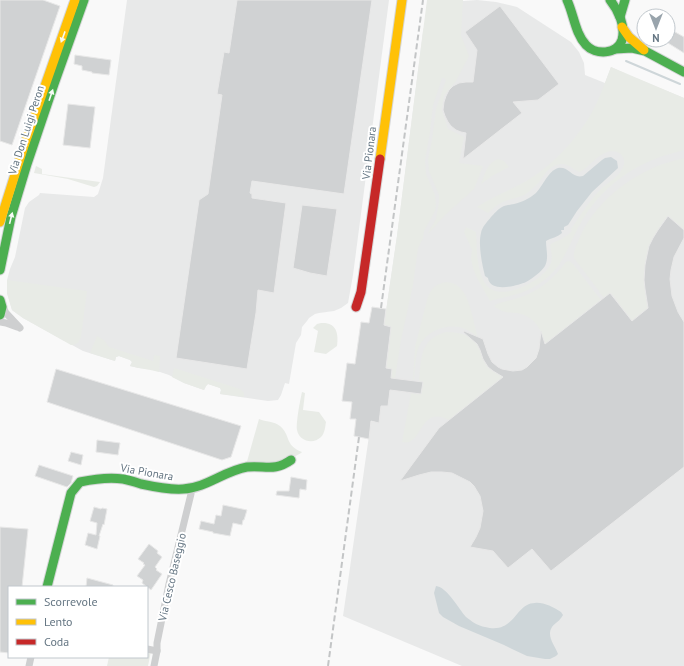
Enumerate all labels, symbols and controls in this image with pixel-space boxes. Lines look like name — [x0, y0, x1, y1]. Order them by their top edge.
north arrow — [636, 8, 676, 48]
one-way arrow — [59, 31, 65, 43]
text: N — [652, 31, 660, 45]
street label: Via Don Luigi Peron — [5, 84, 47, 177]
one-way arrow — [48, 88, 54, 100]
street label: Via Pionara — [359, 126, 379, 181]
one-way arrow — [8, 212, 14, 224]
street label: Via Pionara — [119, 460, 174, 484]
street label: Via Cesco Baseggio — [155, 532, 189, 623]
legend — [8, 586, 148, 658]
text: Scorrevole — [44, 594, 98, 609]
text: Lento — [44, 614, 73, 629]
text: Coda — [44, 634, 69, 649]

